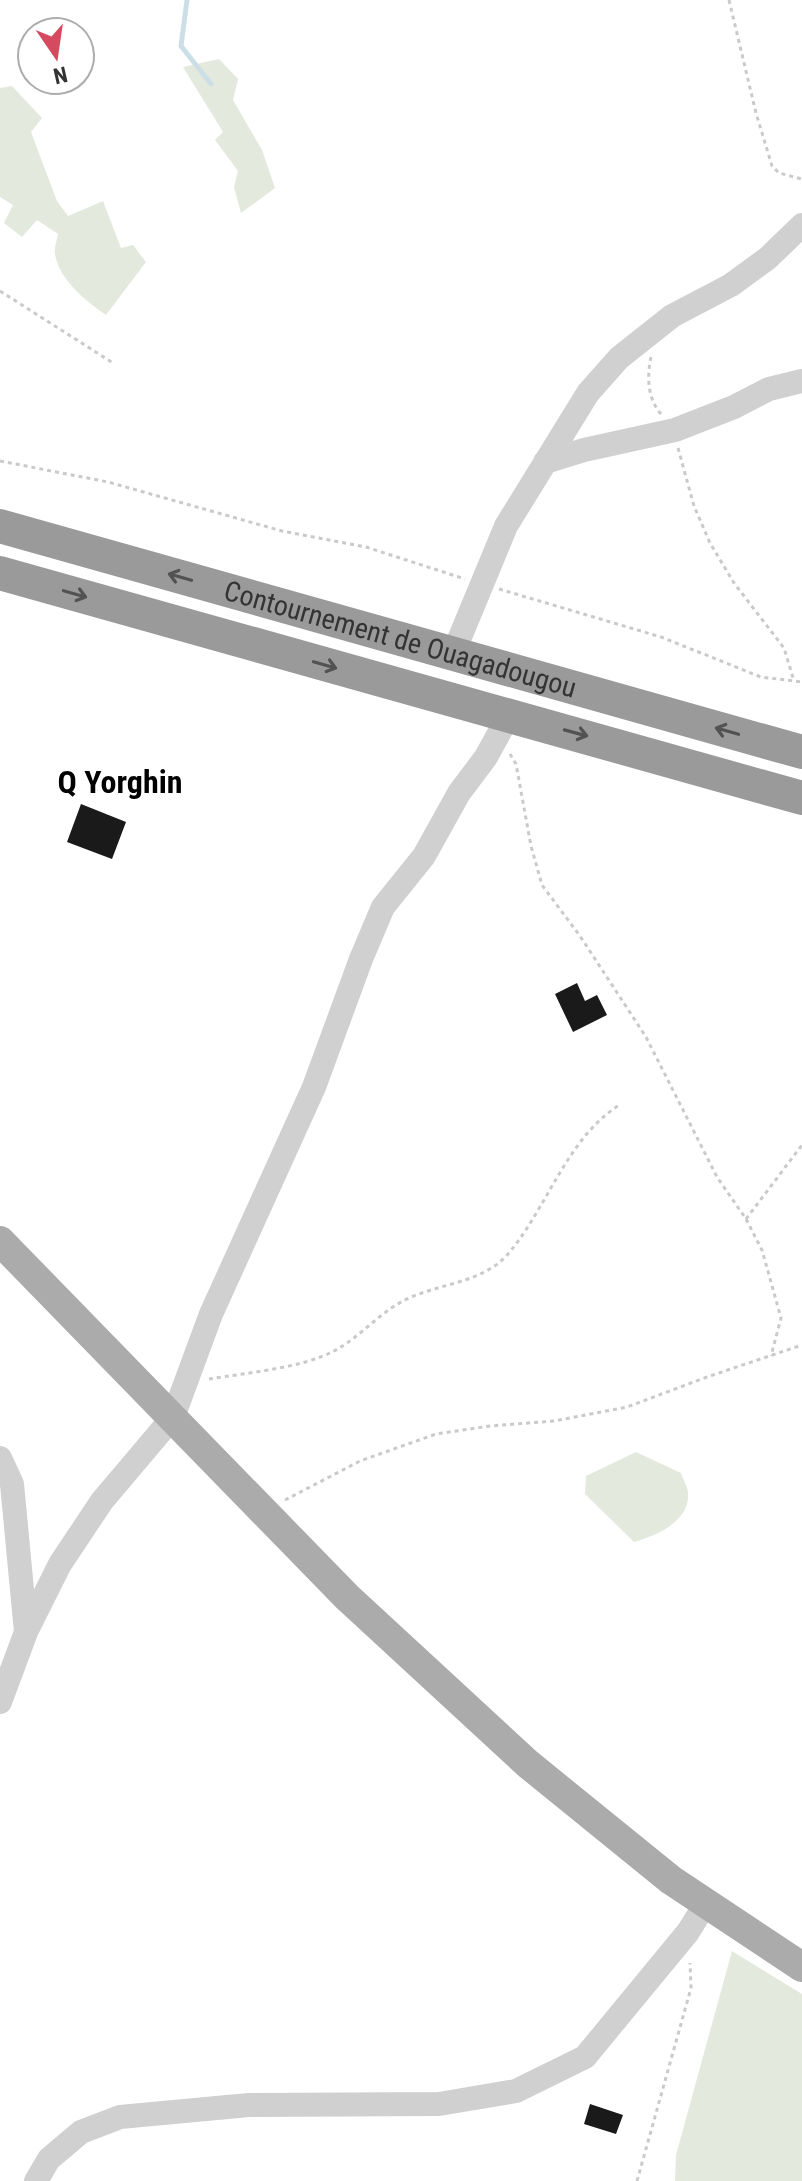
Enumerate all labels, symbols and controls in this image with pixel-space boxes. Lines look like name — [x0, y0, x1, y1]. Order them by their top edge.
north arrow — [16, 16, 96, 96]
text: N — [51, 61, 70, 89]
one-way arrow — [168, 569, 194, 584]
street label: Contournement de Ouagadougou — [220, 574, 580, 705]
one-way arrow — [62, 587, 88, 602]
one-way arrow — [312, 658, 338, 673]
one-way arrow — [714, 723, 740, 738]
one-way arrow — [562, 727, 588, 742]
district label: Q Yorghin — [58, 763, 182, 801]

